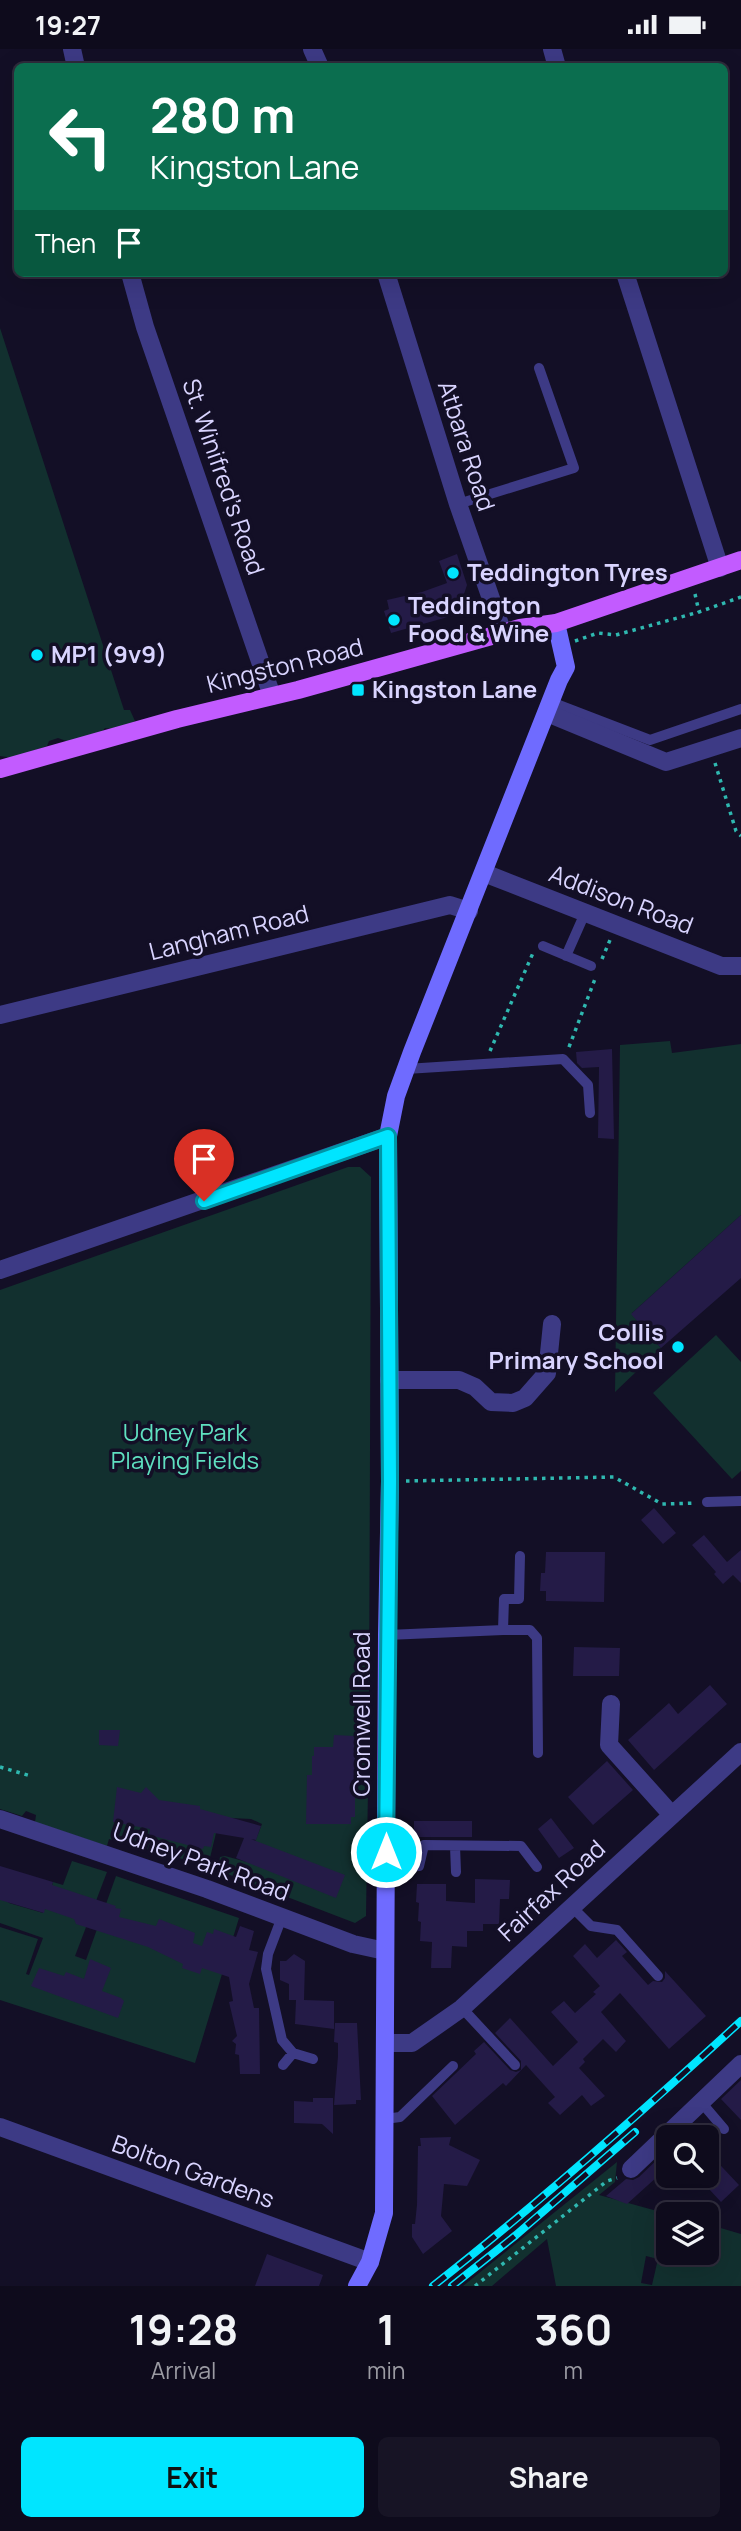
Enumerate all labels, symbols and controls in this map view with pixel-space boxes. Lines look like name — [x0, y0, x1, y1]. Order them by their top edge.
text: 19:27 — [35, 7, 101, 43]
text: 280 m — [150, 81, 295, 148]
icon: left — [35, 91, 126, 182]
text: Kingston Lane — [150, 145, 359, 189]
icon: arrive — [110, 224, 148, 262]
text: Then — [35, 225, 96, 261]
street label: St. Winifred's Road — [175, 374, 273, 579]
street label: Atbara Road — [431, 376, 504, 515]
place label: Teddington Tyres — [467, 555, 668, 588]
marker: Teddington Tyres — [445, 565, 461, 581]
place label: Teddington Food & Wine — [408, 588, 549, 649]
marker: Teddington Food & Wine — [386, 612, 402, 628]
street label: Kingston Road — [203, 629, 366, 700]
place label: MP1 (9v9) — [51, 637, 167, 670]
marker: MP1 (9v9) — [29, 647, 45, 663]
place label: Kingston Lane — [372, 672, 537, 705]
marker: Kingston Lane — [350, 682, 366, 698]
street label: Addison Road — [545, 856, 698, 941]
street label: Langham Road — [145, 896, 312, 967]
pin — [174, 1129, 234, 1201]
icon: arrive — [185, 1140, 223, 1178]
place label: Collis Primary School — [489, 1315, 664, 1376]
marker: Collis Primary School — [670, 1339, 686, 1355]
park label: Udney Park Playing Fields — [111, 1415, 259, 1476]
street label: Cromwell Road — [344, 1632, 377, 1797]
street label: Udney Park Road — [108, 1813, 295, 1908]
position arrow — [349, 1815, 423, 1889]
street label: Fairfax Road — [490, 1832, 612, 1948]
map controls — [656, 2125, 719, 2265]
button: search — [656, 2125, 719, 2188]
street label: Bolton Gardens — [108, 2126, 279, 2215]
button: layers — [656, 2202, 719, 2265]
text: 19:28 — [129, 2300, 238, 2358]
text: 1 — [377, 2300, 395, 2358]
text: 360 — [534, 2300, 612, 2358]
text: Arrival — [151, 2354, 216, 2386]
text: min — [367, 2354, 405, 2386]
text: m — [563, 2354, 583, 2386]
button: Exit — [21, 2437, 364, 2517]
button: Share — [378, 2437, 720, 2517]

